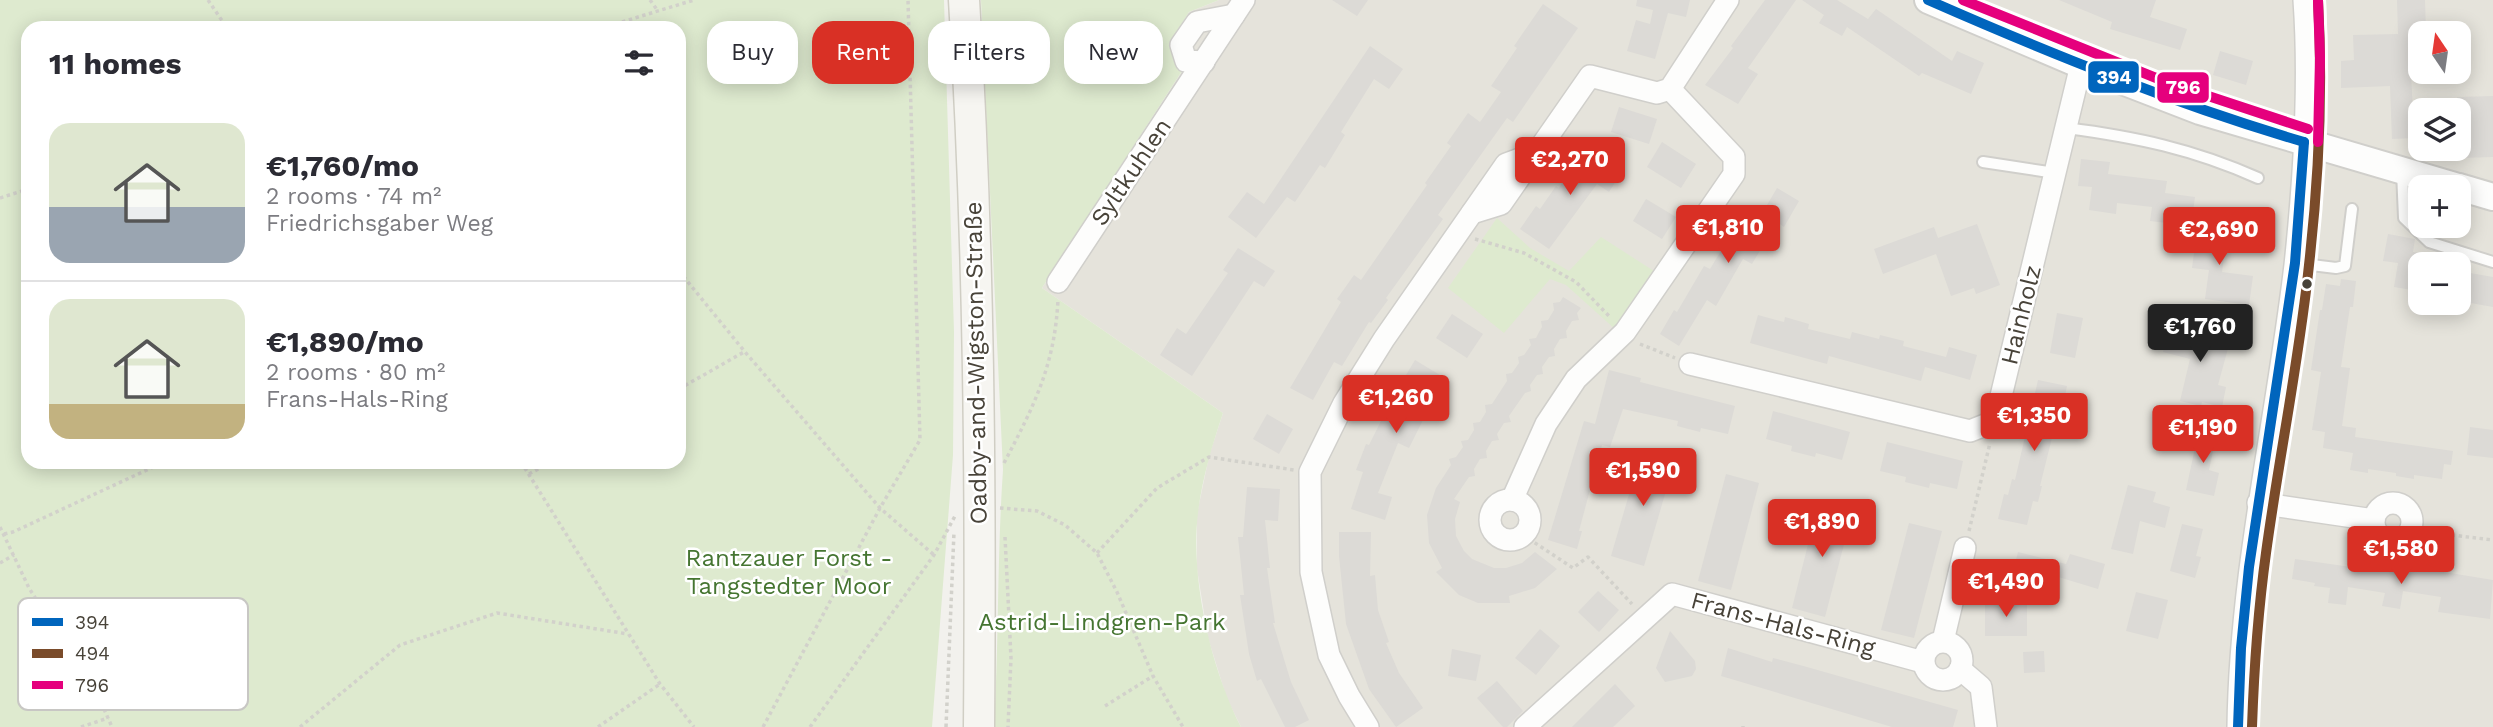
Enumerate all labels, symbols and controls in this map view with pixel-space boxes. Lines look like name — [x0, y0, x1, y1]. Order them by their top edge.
chip: Buy — [707, 21, 798, 84]
chip: Rent — [812, 21, 914, 84]
chip: Filters — [928, 21, 1050, 84]
chip: New — [1064, 21, 1163, 84]
north arrow — [2408, 21, 2471, 84]
map controls — [2408, 21, 2471, 315]
icon: filters — [620, 44, 658, 82]
text: 11 homes — [49, 46, 182, 81]
line badge: 394 — [2087, 60, 2140, 94]
text: 394 — [2096, 66, 2132, 89]
line badge: 796 — [2156, 71, 2210, 104]
text: 796 — [2166, 76, 2201, 99]
button: layers — [2408, 98, 2471, 161]
street label: Syltkuhlen — [1085, 113, 1177, 231]
pin: €2,270 — [1513, 138, 1627, 197]
text: €2,270 — [1531, 146, 1609, 173]
text: €1,760/mo — [266, 148, 419, 183]
icon: home — [105, 151, 189, 235]
button: + — [2408, 175, 2471, 238]
text: 2 rooms · 74 m² — [266, 183, 441, 210]
street label: Oadby-and-Wigston-Straße — [959, 201, 993, 525]
pin: €1,810 — [1671, 205, 1785, 265]
pin: €2,690 — [2162, 208, 2276, 267]
text: Friedrichsgaber Weg — [266, 210, 493, 237]
text: €1,810 — [1692, 214, 1764, 241]
text: €2,690 — [2179, 216, 2259, 243]
button: − — [2408, 252, 2471, 315]
street label: Hainholz — [1995, 262, 2047, 368]
unlabelled marker — [2300, 277, 2314, 291]
pin: €1,760 — [2143, 304, 2257, 364]
text: €1,760 — [2164, 313, 2236, 340]
text: €1,890/mo — [266, 324, 424, 359]
icon: home — [105, 327, 189, 411]
text: 2 rooms · 80 m² — [266, 359, 445, 386]
pin: €1,260 — [1339, 376, 1453, 435]
text: €1,260 — [1358, 384, 1434, 411]
text: Frans-Hals-Ring — [266, 386, 448, 413]
pin: €1,350 — [1977, 393, 2091, 453]
text: €1,350 — [1997, 402, 2071, 429]
pin: €1,190 — [2146, 406, 2260, 465]
text: €1,190 — [2168, 414, 2238, 441]
pin: €1,590 — [1586, 448, 1700, 508]
text: €1,590 — [1605, 457, 1681, 484]
pin: €1,890 — [1765, 500, 1879, 559]
text: €1,890 — [1784, 508, 1860, 535]
pin: €1,580 — [2344, 526, 2458, 586]
text: €1,580 — [2363, 535, 2439, 562]
park label: Rantzauer Forst - Tangstedter Moor — [686, 544, 892, 600]
pin: €1,490 — [1949, 560, 2063, 619]
text: €1,490 — [1968, 568, 2044, 595]
street label: Frans-Hals-Ring — [1688, 586, 1878, 662]
legend — [18, 598, 248, 710]
park label: Astrid-Lindgren-Park — [978, 608, 1226, 636]
text: 394 — [75, 611, 109, 634]
text: 494 — [75, 642, 110, 665]
text: 796 — [75, 674, 109, 697]

